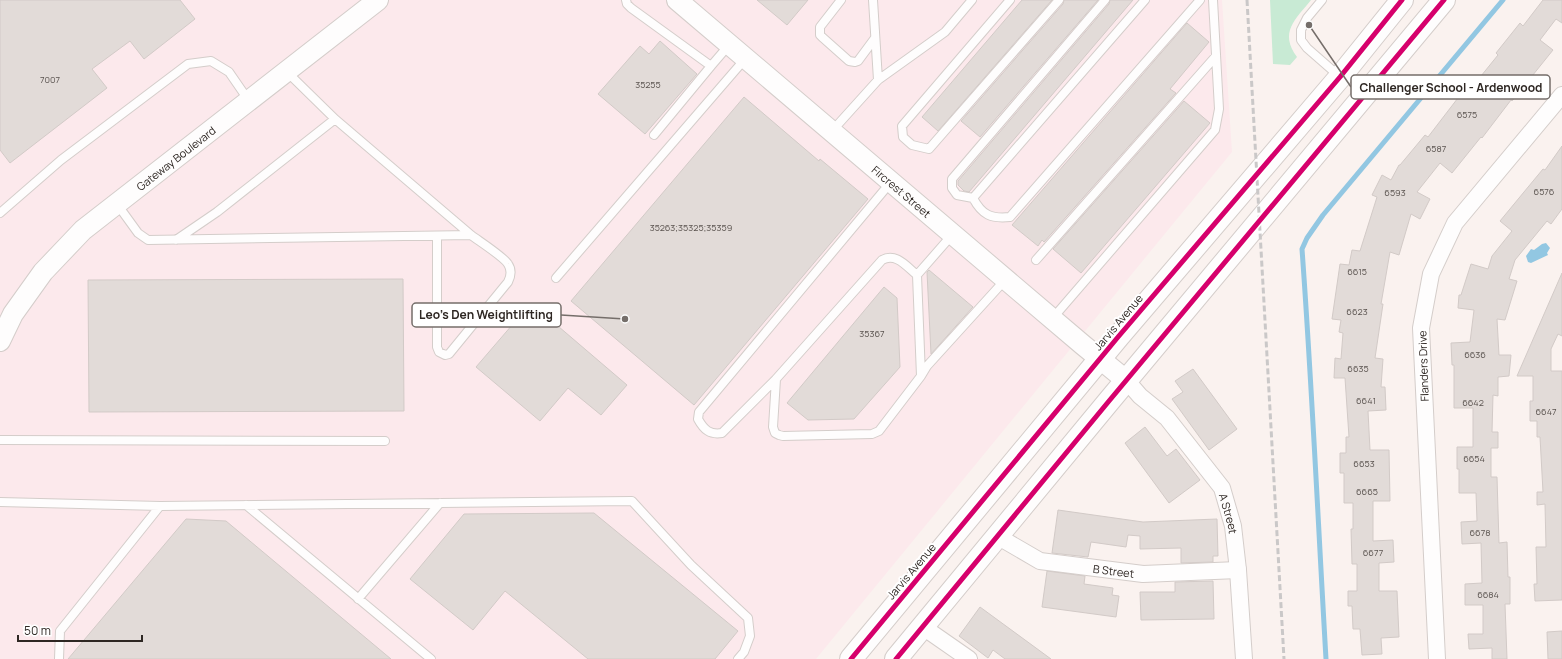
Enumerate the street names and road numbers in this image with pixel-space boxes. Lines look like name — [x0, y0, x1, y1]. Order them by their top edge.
street label: Gateway Boulevard — [133, 122, 218, 193]
street label: Fircrest Street — [869, 162, 935, 220]
street label: Jarvis Avenue — [1090, 290, 1146, 353]
street label: Flanders Drive — [1414, 330, 1432, 402]
street label: A Street — [1216, 491, 1241, 534]
street label: Jarvis Avenue — [883, 539, 939, 602]
street label: B Street — [1092, 560, 1135, 580]

